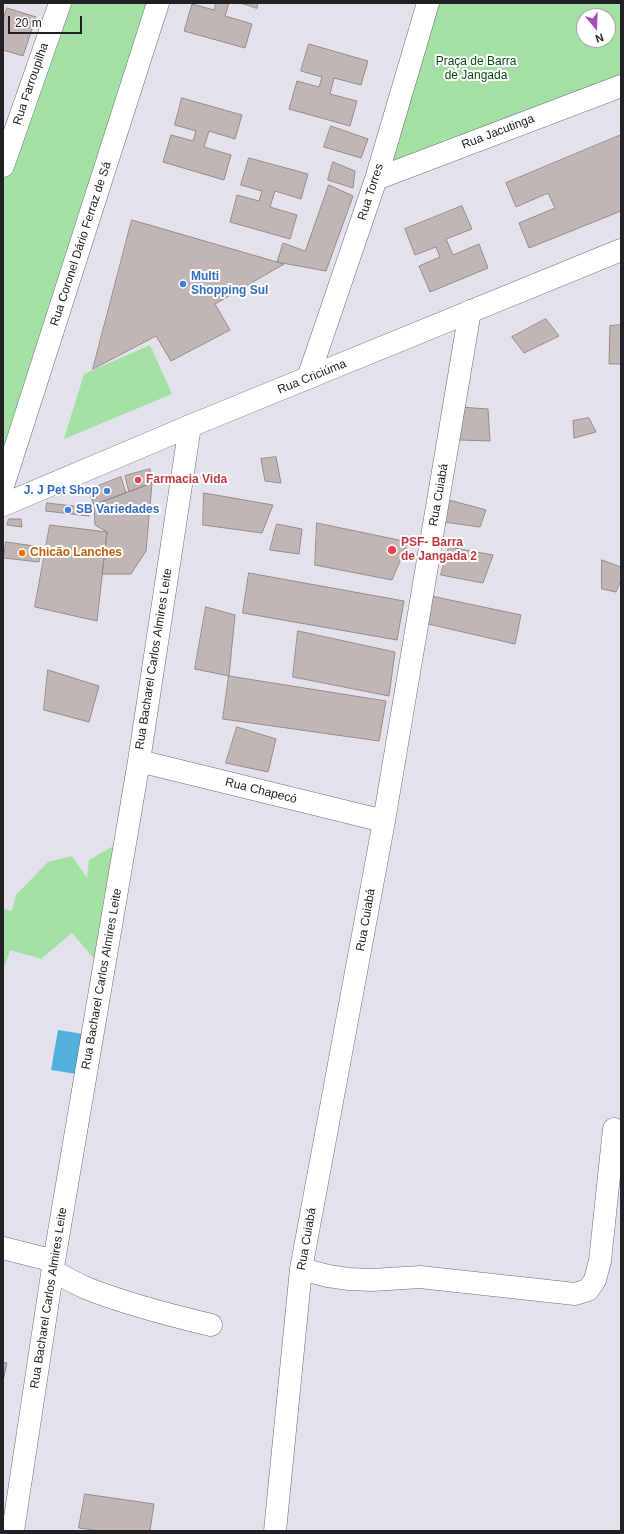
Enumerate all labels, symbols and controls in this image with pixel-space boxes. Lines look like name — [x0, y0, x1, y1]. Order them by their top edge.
scale bar — [10, 8, 84, 34]
north arrow — [576, 8, 616, 48]
text: 20 m — [15, 16, 42, 30]
text: N — [594, 31, 605, 45]
street label: Rua Farroupilha — [10, 41, 52, 127]
park label: Praça de Barra de Jangada — [436, 55, 516, 83]
street label: Rua Jacutinga — [460, 112, 536, 152]
street label: Rua Coronel Dário Ferraz de Sá — [48, 160, 114, 328]
street label: Rua Torres — [355, 162, 387, 222]
place label: Multi Shopping Sul — [191, 270, 268, 298]
marker: Multi Shopping Sul — [178, 279, 188, 289]
street label: Rua Criciúma — [276, 357, 348, 397]
street label: Rua Cuiabá — [426, 463, 452, 527]
place label: Farmacia Vida — [146, 473, 227, 487]
marker: Farmacia Vida — [133, 475, 143, 485]
place label: J. J Pet Shop — [24, 484, 99, 498]
marker: J. J Pet Shop — [102, 486, 112, 496]
place label: SB Variedades — [76, 503, 159, 517]
marker: SB Variedades — [63, 505, 73, 515]
place label: PSF- Barra de Jangada 2 — [401, 536, 477, 564]
marker: PSF- Barra de Jangada 2 — [386, 544, 398, 556]
place label: Chicão Lanches — [30, 546, 122, 560]
marker: Chicão Lanches — [17, 548, 27, 558]
street label: Rua Bacharel Carlos Almires Leite — [133, 567, 175, 751]
street label: Rua Chapecó — [224, 775, 298, 807]
street label: Rua Bacharel Carlos Almires Leite — [79, 887, 125, 1071]
street label: Rua Cuiabá — [353, 888, 379, 952]
street label: Rua Bacharel Carlos Almires Leite — [28, 1206, 70, 1390]
street label: Rua Cuiabá — [294, 1207, 320, 1271]

